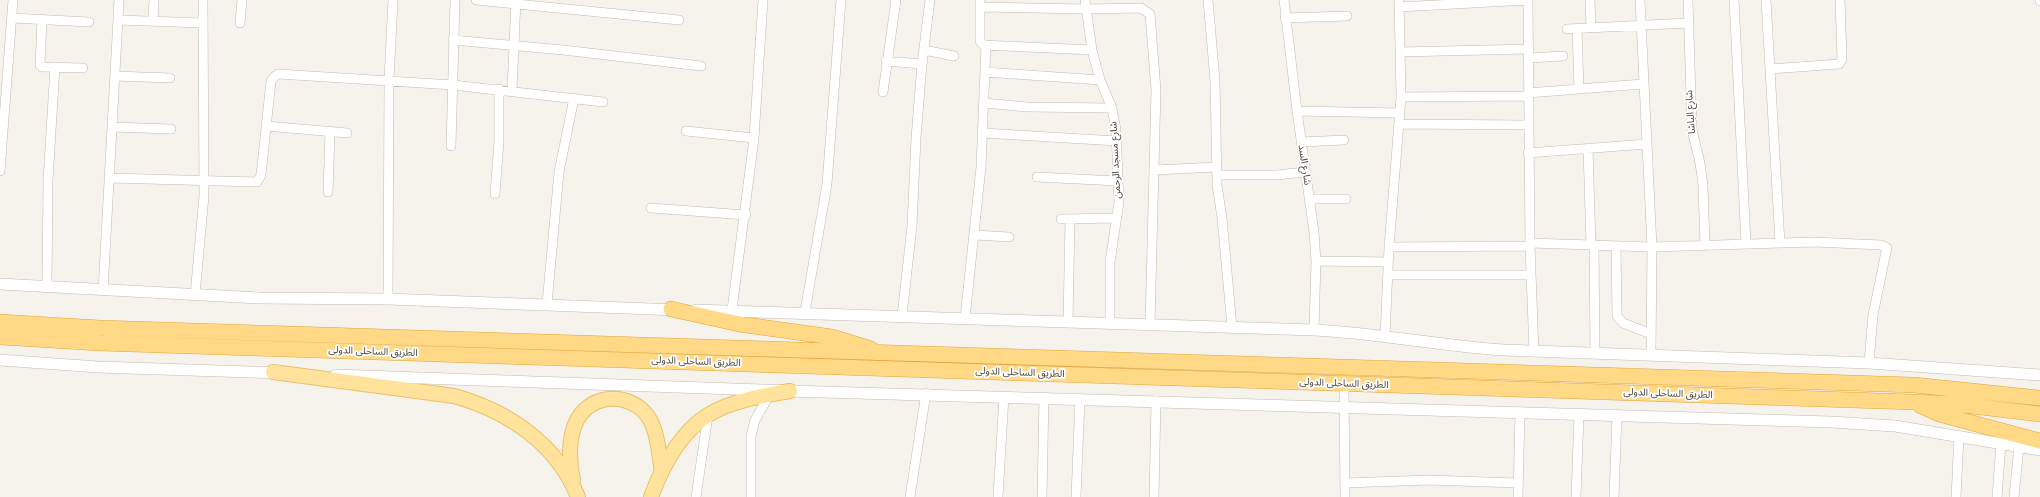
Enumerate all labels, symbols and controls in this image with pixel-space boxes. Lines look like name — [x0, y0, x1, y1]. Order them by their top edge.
street label: شارع الباشا — [1683, 90, 1699, 134]
street label: شارع مسجد الرحمن — [1108, 121, 1124, 199]
street label: شارع السد — [1295, 144, 1313, 186]
street label: الطريق الساحلى الدولى — [328, 344, 418, 360]
street label: الطريق الساحلى الدولى — [651, 354, 741, 370]
street label: الطريق الساحلى الدولى — [975, 365, 1065, 381]
street label: الطريق الساحلى الدولى — [1299, 376, 1389, 392]
street label: الطريق الساحلى الدولى — [1623, 386, 1713, 402]

